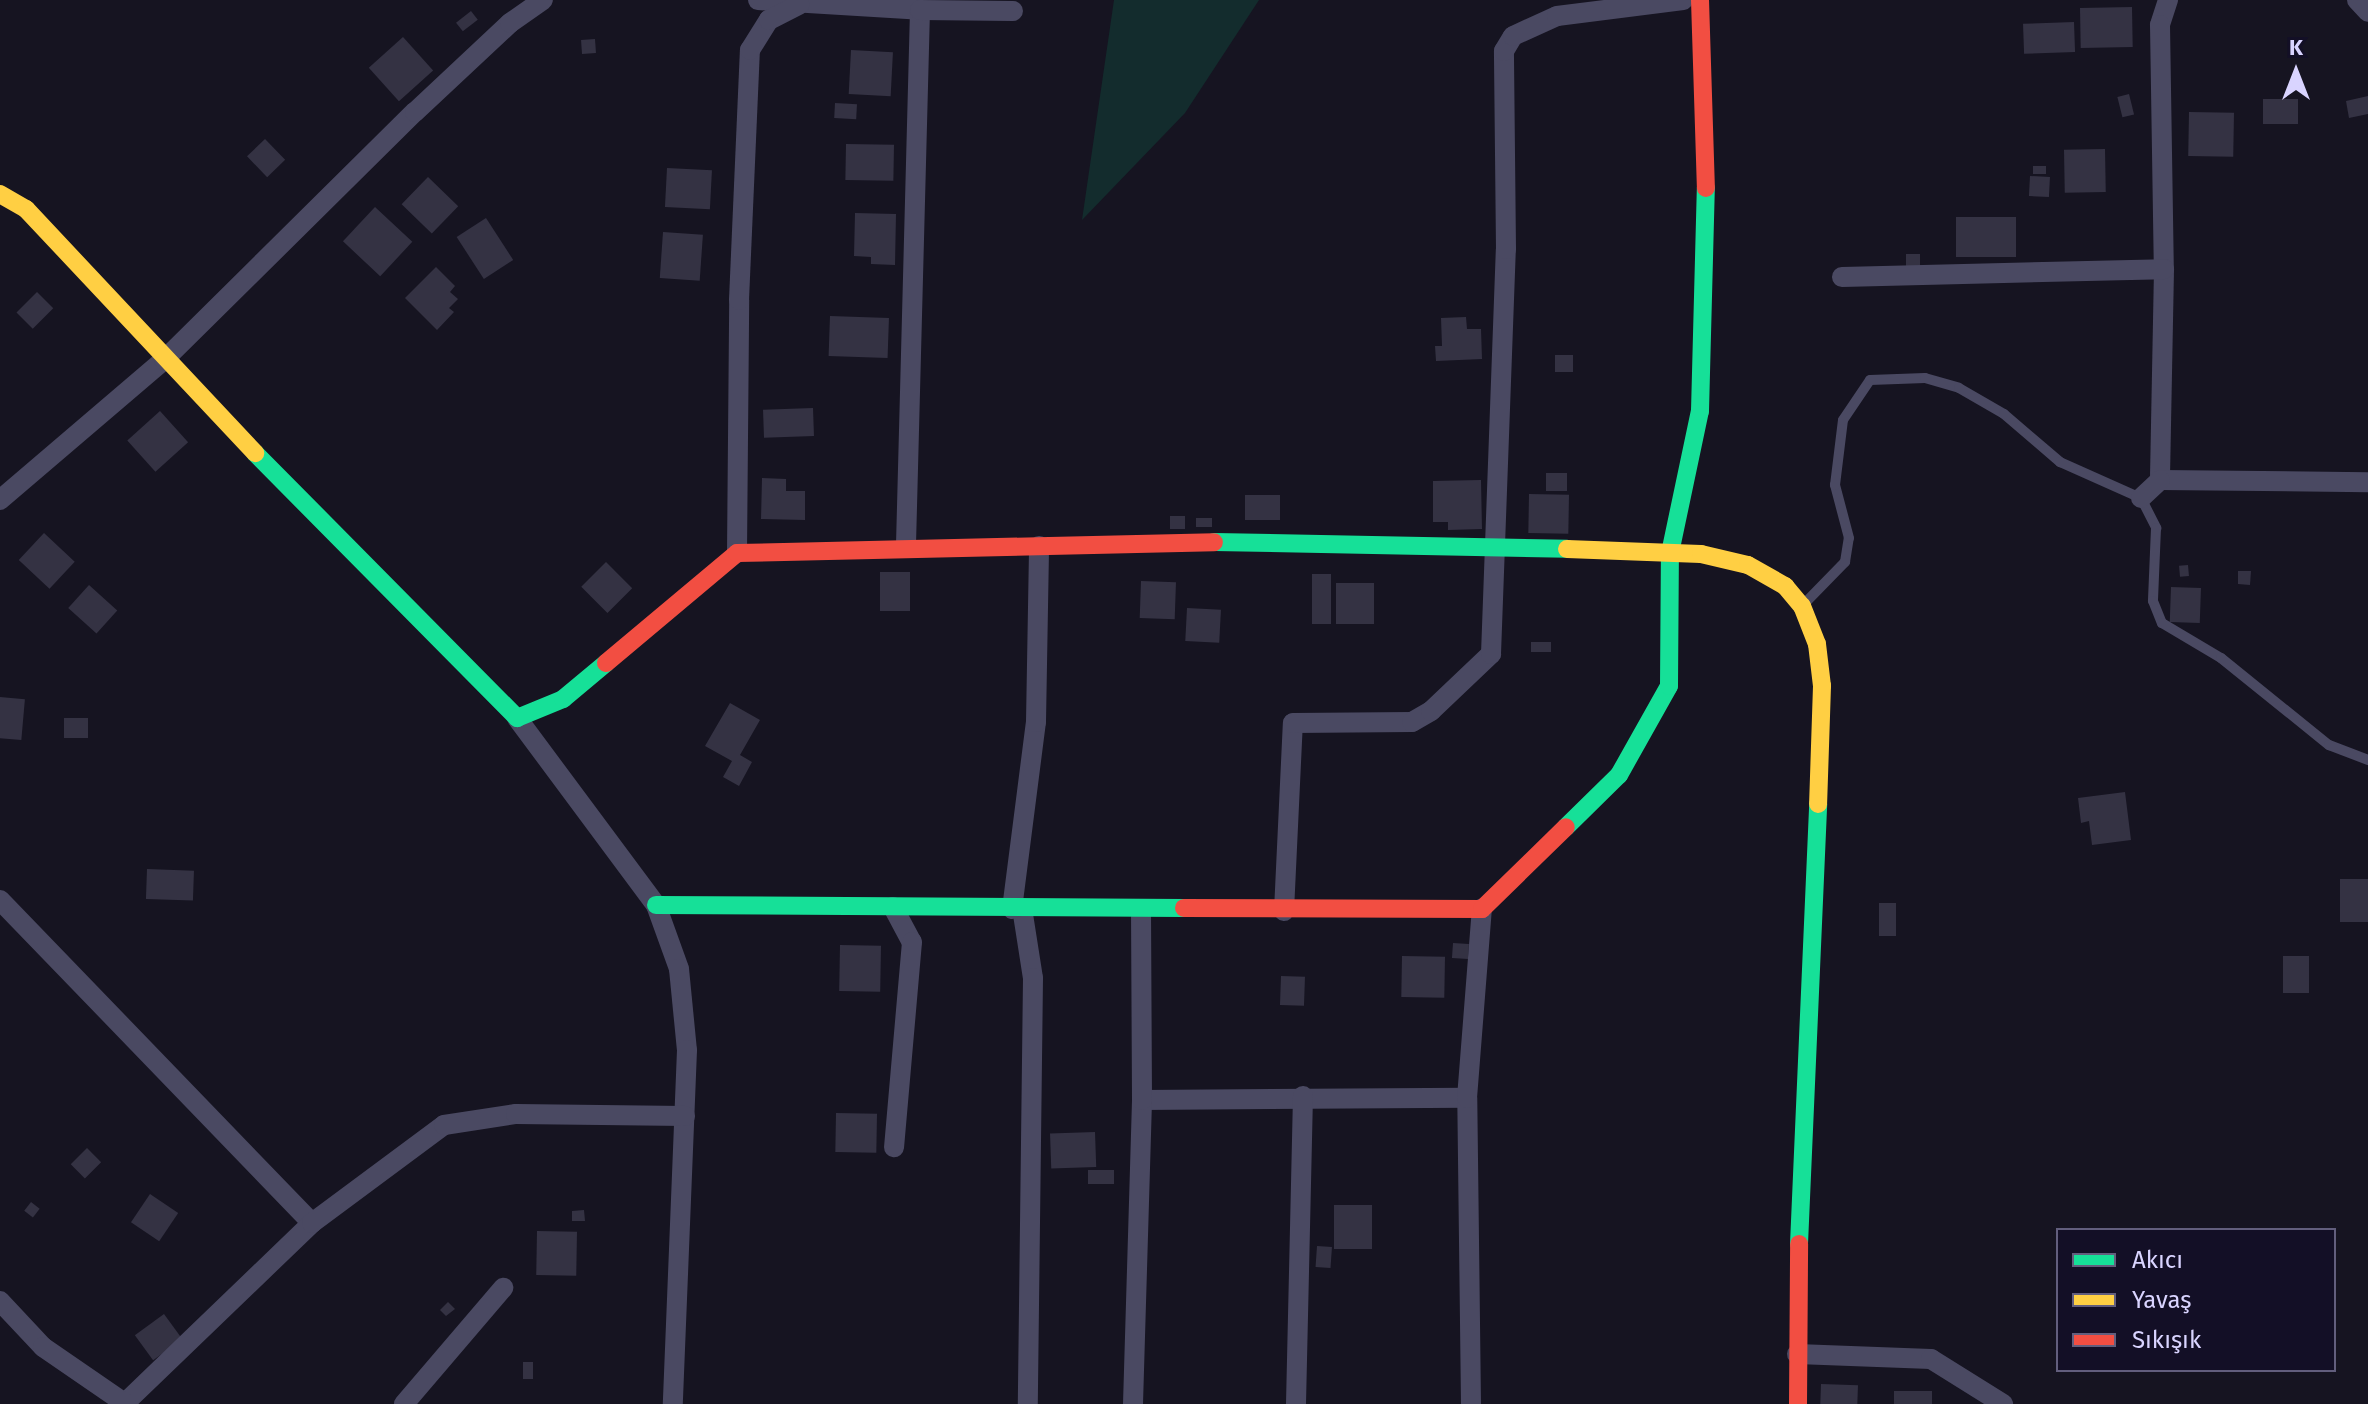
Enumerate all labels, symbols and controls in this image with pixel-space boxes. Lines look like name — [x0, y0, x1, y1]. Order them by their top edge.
north arrow — [2256, 32, 2336, 112]
text: K — [2289, 34, 2303, 61]
legend — [2056, 1228, 2336, 1372]
text: Akıcı — [2132, 1246, 2183, 1274]
text: Yavaş — [2132, 1286, 2191, 1314]
text: Sıkışık — [2132, 1326, 2201, 1354]

